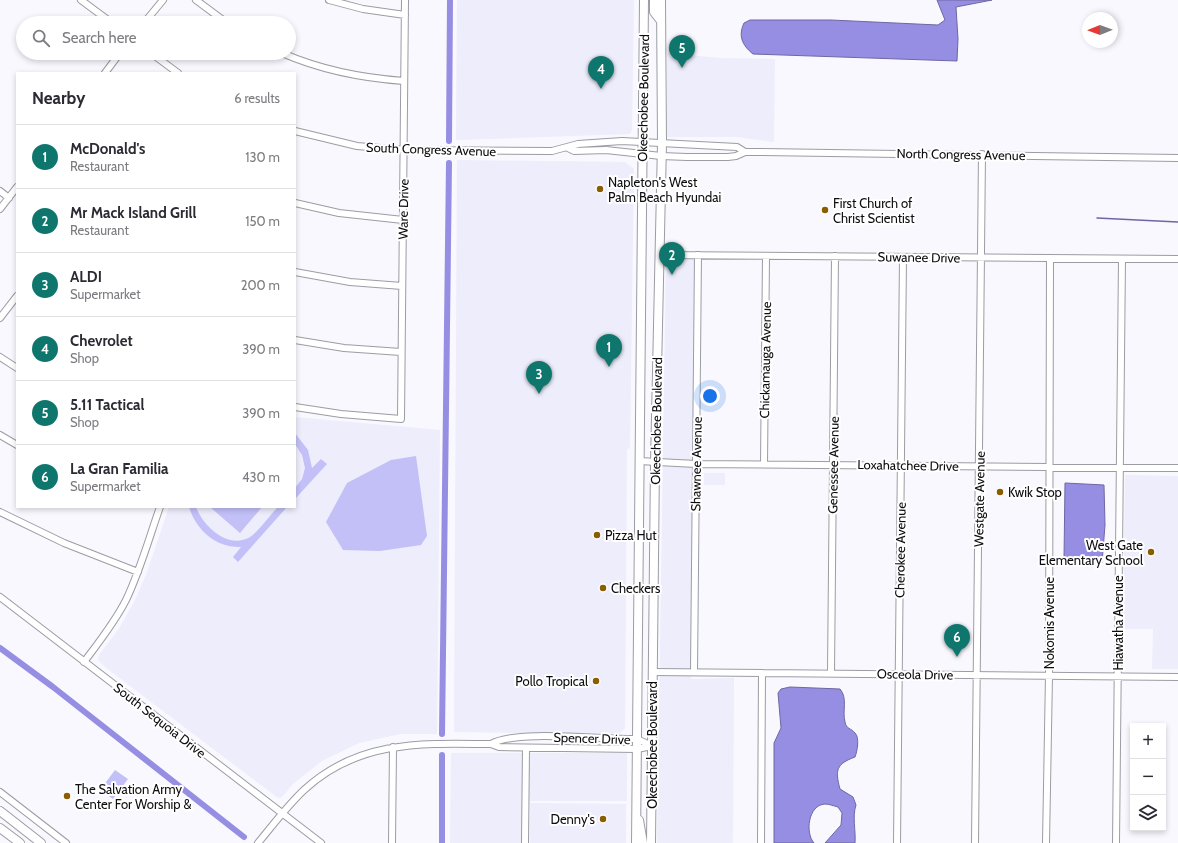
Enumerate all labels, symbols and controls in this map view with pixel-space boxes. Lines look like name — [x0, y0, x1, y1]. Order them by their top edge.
north arrow — [1082, 12, 1118, 48]
search box — [16, 16, 296, 60]
icon: search — [30, 27, 52, 49]
text: Search here — [62, 29, 137, 47]
street label: Okeechobee Boulevard — [634, 34, 652, 162]
pin: 5 — [669, 35, 695, 68]
pin: 4 — [588, 56, 614, 89]
text: Nearby — [32, 88, 85, 108]
text: 6 results — [234, 90, 280, 106]
street label: South Congress Avenue — [366, 139, 497, 159]
text: McDonald's — [70, 140, 145, 158]
street label: North Congress Avenue — [896, 145, 1026, 163]
text: 1 — [43, 149, 47, 165]
text: 130 m — [245, 149, 280, 165]
text: Restaurant — [70, 158, 129, 174]
place label: Napleton's West Palm Beach Hyundai — [608, 174, 721, 205]
street label: Ware Drive — [394, 178, 412, 239]
marker: Napleton's West Palm Beach Hyundai — [595, 184, 605, 194]
place label: First Church of Christ Scientist — [833, 195, 915, 226]
text: Mr Mack Island Grill — [70, 204, 196, 222]
marker: First Church of Christ Scientist — [820, 205, 830, 215]
text: 2 — [42, 213, 48, 229]
text: 150 m — [245, 213, 280, 229]
text: Restaurant — [70, 222, 129, 238]
pin: 2 — [659, 242, 685, 275]
street label: Suwanee Drive — [878, 248, 961, 266]
text: ALDI — [70, 268, 102, 286]
text: 3 — [41, 277, 49, 293]
text: 200 m — [241, 277, 280, 293]
text: Supermarket — [70, 286, 141, 302]
street label: Chickamauga Avenue — [756, 301, 774, 419]
text: Chevrolet — [70, 332, 133, 350]
pin: 1 — [596, 334, 622, 367]
text: 4 — [41, 341, 49, 357]
text: 390 m — [242, 341, 280, 357]
text: Shop — [70, 350, 99, 366]
street label: Okeechobee Boulevard — [647, 357, 665, 485]
pin: 3 — [526, 361, 552, 394]
your location — [700, 386, 720, 406]
text: 5.11 Tactical — [70, 396, 144, 414]
text: 5 — [42, 405, 48, 421]
text: 390 m — [242, 405, 280, 421]
text: Shop — [70, 414, 99, 430]
street label: Shawnee Avenue — [687, 416, 705, 512]
street label: Genessee Avenue — [824, 416, 842, 514]
street label: Westgate Avenue — [970, 451, 988, 547]
street label: Loxahatchee Drive — [857, 456, 959, 474]
text: La Gran Familia — [70, 460, 169, 478]
text: 6 — [41, 469, 49, 485]
text: 430 m — [242, 469, 280, 485]
text: Supermarket — [70, 478, 141, 494]
place label: Kwik Stop — [1008, 484, 1062, 500]
marker: Kwik Stop — [995, 487, 1005, 497]
street label: Cherokee Avenue — [891, 502, 909, 598]
place label: Pizza Hut — [605, 527, 657, 543]
marker: Pizza Hut — [592, 530, 602, 540]
place label: West Gate Elementary School — [1039, 537, 1143, 568]
marker: West Gate Elementary School — [1146, 547, 1156, 557]
street label: Hiawatha Avenue — [1110, 575, 1126, 671]
street label: Nokomis Avenue — [1041, 576, 1057, 669]
place label: Checkers — [611, 580, 661, 596]
marker: Checkers — [598, 583, 608, 593]
pin: 6 — [944, 624, 970, 657]
street label: Osceola Drive — [877, 665, 954, 683]
place label: Pollo Tropical — [515, 673, 588, 689]
marker: Pollo Tropical — [591, 676, 601, 686]
street label: South Sequoia Drive — [111, 679, 209, 761]
street label: Okeechobee Boulevard — [644, 681, 660, 809]
map controls — [1130, 723, 1166, 831]
button: + — [1130, 723, 1166, 759]
street label: Spencer Drive — [553, 729, 631, 747]
button: − — [1130, 759, 1166, 795]
place label: The Salvation Army Center For Worship & — [75, 781, 191, 812]
marker: The Salvation Army Center For Worship & — [62, 791, 72, 801]
button: layers — [1130, 795, 1166, 831]
place label: Denny's — [551, 811, 596, 827]
marker: Denny's — [598, 814, 608, 824]

